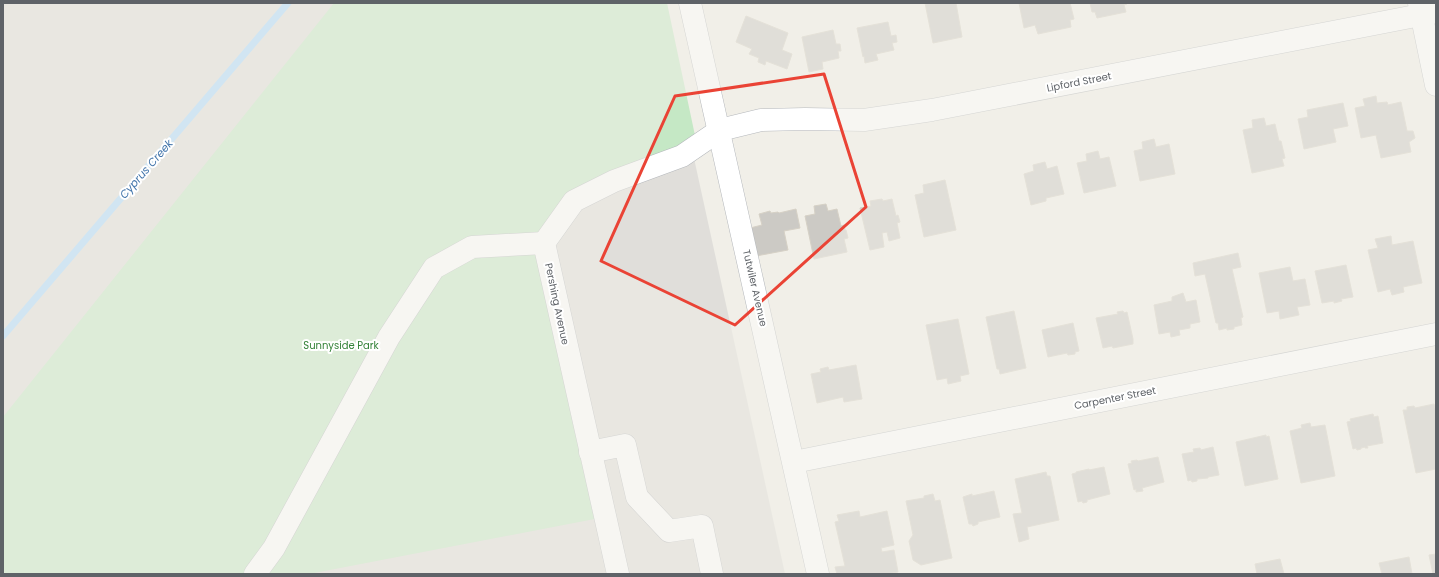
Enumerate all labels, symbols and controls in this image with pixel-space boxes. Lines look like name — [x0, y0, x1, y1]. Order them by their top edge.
street label: Lipford Street — [1045, 68, 1113, 96]
water label: Cyprus Creek — [116, 135, 177, 202]
street label: Tutwiler Avenue — [739, 248, 771, 328]
street label: Pershing Avenue — [541, 262, 573, 346]
park label: Sunnyside Park — [303, 338, 380, 353]
street label: Carpenter Street — [1073, 383, 1158, 413]

